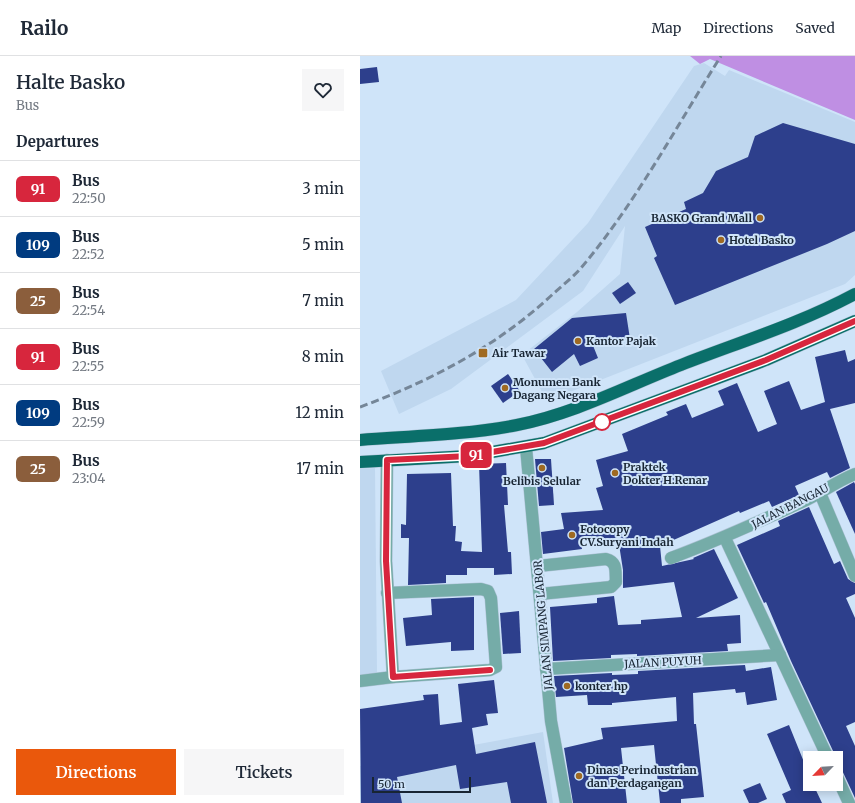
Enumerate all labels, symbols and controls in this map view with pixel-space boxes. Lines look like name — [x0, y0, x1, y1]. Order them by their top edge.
text: Railo — [20, 16, 68, 40]
text: Map — [651, 19, 681, 37]
text: Directions — [703, 19, 773, 37]
text: Saved — [795, 19, 835, 37]
button: heart — [302, 69, 344, 111]
text: Halte Basko — [16, 70, 125, 94]
text: Bus — [16, 97, 39, 114]
text: Departures — [16, 132, 99, 151]
text: Bus — [72, 171, 100, 190]
text: 3 min — [302, 179, 344, 198]
text: 91 — [31, 180, 45, 198]
text: 22:50 — [72, 190, 106, 207]
place label: BASKO Grand Mall — [651, 211, 752, 225]
marker: BASKO Grand Mall — [755, 213, 765, 223]
text: Bus — [72, 227, 100, 246]
place label: Hotel Basko — [729, 233, 794, 247]
text: 5 min — [302, 235, 344, 254]
marker: Hotel Basko — [716, 235, 726, 245]
text: 109 — [26, 236, 50, 254]
text: 22:52 — [72, 246, 105, 263]
text: Bus — [72, 283, 100, 302]
text: 7 min — [302, 291, 344, 310]
text: 25 — [30, 292, 46, 310]
text: 22:54 — [72, 302, 105, 319]
place label: Kantor Pajak — [586, 334, 657, 348]
marker: Kantor Pajak — [573, 336, 583, 346]
text: Bus — [72, 339, 100, 358]
place label: Air Tawar — [491, 346, 546, 360]
text: 8 min — [302, 347, 344, 366]
marker: Air Tawar — [477, 347, 489, 359]
text: 91 — [31, 348, 45, 366]
text: 22:55 — [72, 358, 104, 375]
place label: Monumen Bank Dagang Negara — [513, 375, 601, 402]
marker: Monumen Bank Dagang Negara — [500, 383, 510, 393]
text: Bus — [72, 395, 100, 414]
text: 12 min — [295, 403, 344, 422]
text: 109 — [26, 404, 50, 422]
unlabelled marker — [593, 413, 611, 431]
text: 22:59 — [72, 414, 105, 431]
line badge: 91 — [458, 442, 494, 468]
text: 91 — [469, 446, 483, 464]
text: Bus — [72, 451, 100, 470]
text: 17 min — [296, 459, 344, 478]
text: 25 — [30, 460, 46, 478]
place label: Praktek Dokter H.Renar — [623, 460, 707, 487]
marker: Belibis Selular — [537, 463, 547, 473]
marker: Praktek Dokter H.Renar — [610, 468, 620, 478]
text: 23:04 — [72, 470, 105, 487]
place label: Belibis Selular — [503, 474, 581, 488]
street label: JALAN BANGAU — [748, 481, 831, 532]
place label: Fotocopy CV.Suryani Indah — [580, 522, 674, 549]
marker: Fotocopy CV.Suryani Indah — [567, 530, 577, 540]
street label: JALAN SIMPANG LABOR — [530, 559, 556, 691]
street label: JALAN PUYUH — [623, 653, 702, 671]
place label: konter hp — [575, 679, 628, 693]
marker: konter hp — [562, 681, 572, 691]
button: Directions — [16, 749, 176, 795]
button: Tickets — [184, 749, 344, 795]
north arrow — [803, 751, 843, 791]
map controls — [803, 751, 843, 791]
place label: Dinas Perindustrian dan Perdagangan — [587, 763, 697, 790]
marker: Dinas Perindustrian dan Perdagangan — [574, 771, 584, 781]
scale bar — [372, 775, 471, 794]
text: 50 m — [378, 777, 405, 791]

